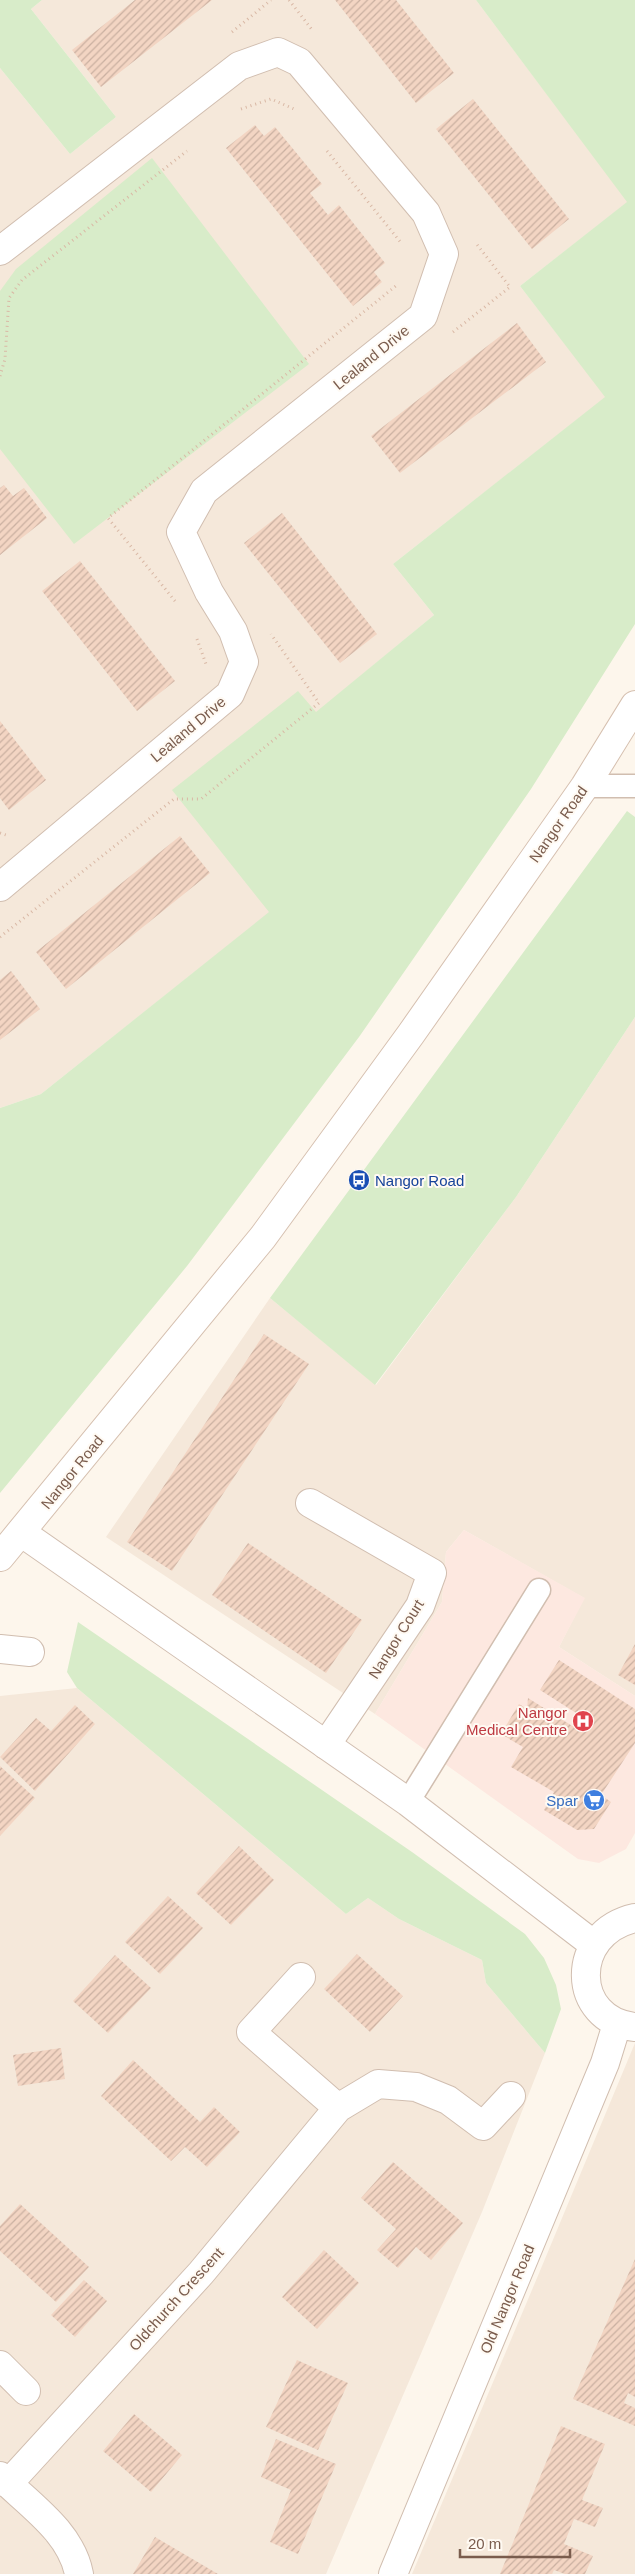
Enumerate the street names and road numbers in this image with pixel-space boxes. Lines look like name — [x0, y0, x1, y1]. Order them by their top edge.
street label: Lealand Drive — [330, 321, 412, 393]
street label: Lealand Drive — [147, 693, 229, 765]
street label: Nangor Road — [525, 783, 591, 865]
street label: Nangor Road — [37, 1432, 107, 1512]
street label: Nangor Court — [365, 1596, 428, 1682]
street label: Old Nangor Road — [476, 2242, 538, 2356]
street label: Oldchurch Crescent — [125, 2243, 227, 2354]

